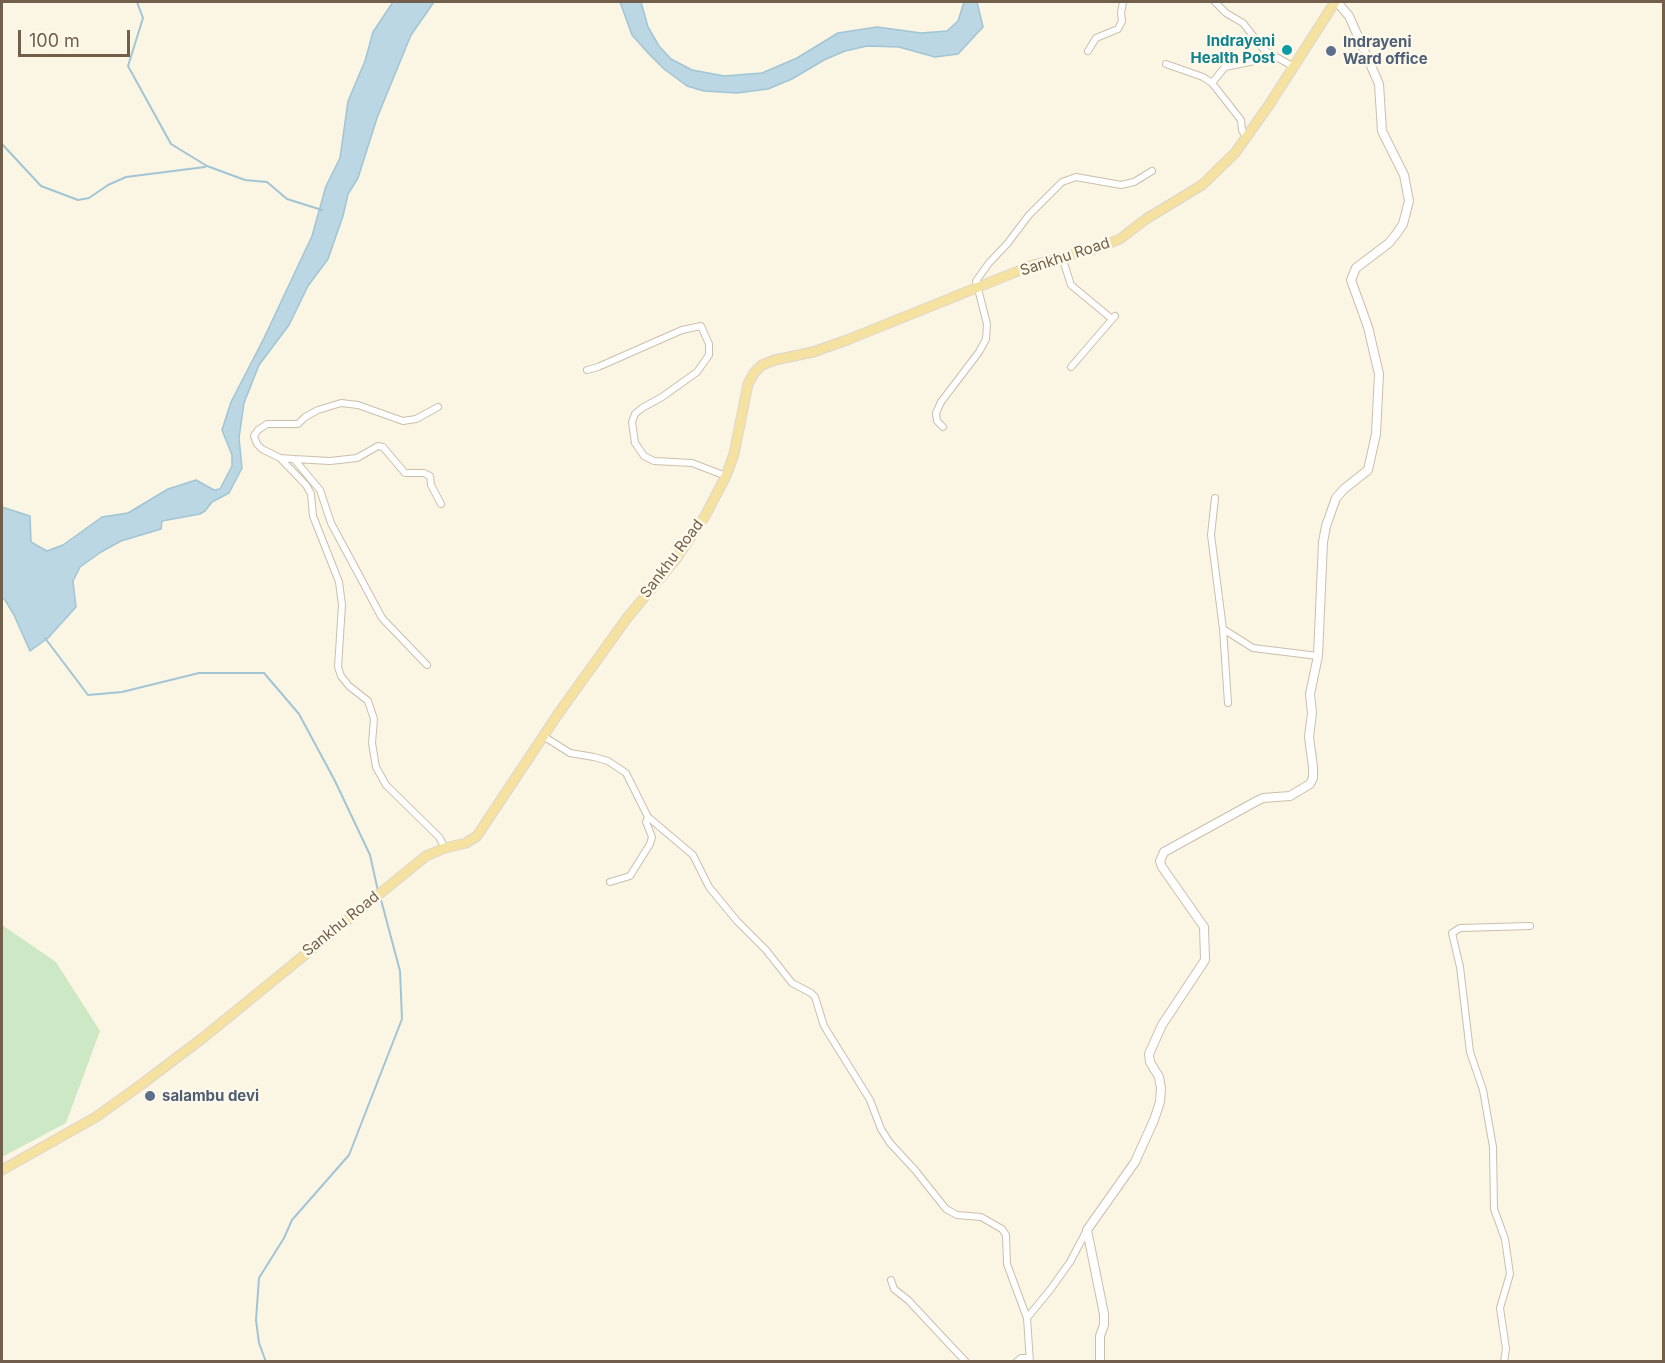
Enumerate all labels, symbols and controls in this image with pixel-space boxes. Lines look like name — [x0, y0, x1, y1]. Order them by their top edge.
scale bar — [21, 18, 134, 56]
text: 100 m — [29, 30, 80, 51]
place label: Indrayeni Health Post — [1191, 32, 1275, 67]
place label: Indrayeni Ward office — [1343, 33, 1428, 68]
marker: Indrayeni Health Post — [1280, 43, 1294, 57]
marker: Indrayeni Ward office — [1324, 44, 1338, 58]
street label: Sankhu Road — [1018, 234, 1112, 280]
street label: Sankhu Road — [637, 516, 707, 602]
street label: Sankhu Road — [299, 888, 383, 960]
place label: salambu devi — [162, 1087, 259, 1105]
marker: salambu devi — [143, 1089, 157, 1103]

